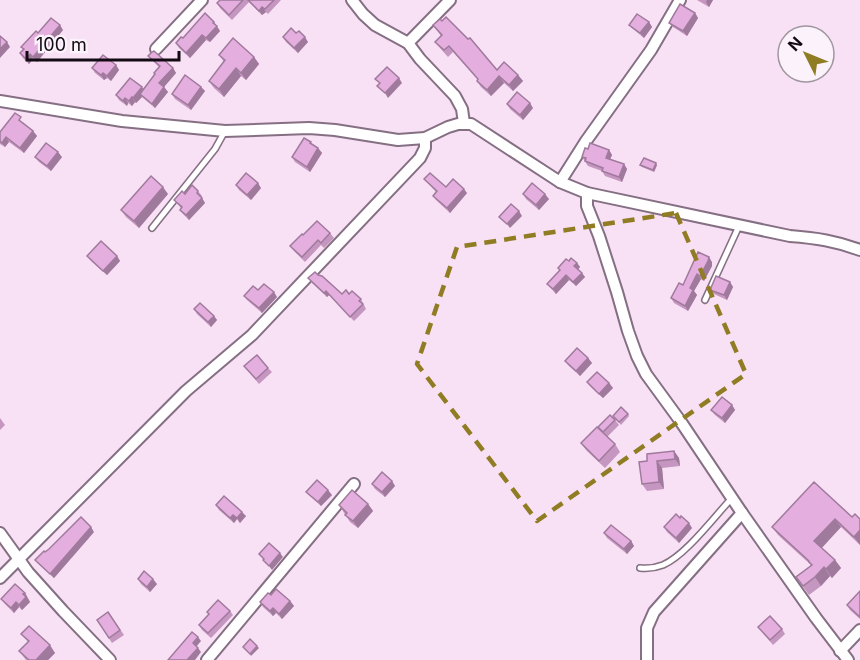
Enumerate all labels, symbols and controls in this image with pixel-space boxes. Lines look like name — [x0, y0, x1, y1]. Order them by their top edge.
scale bar — [27, 24, 178, 62]
north arrow — [776, 24, 836, 84]
text: N — [784, 32, 807, 55]
text: 100 m — [36, 34, 87, 55]

